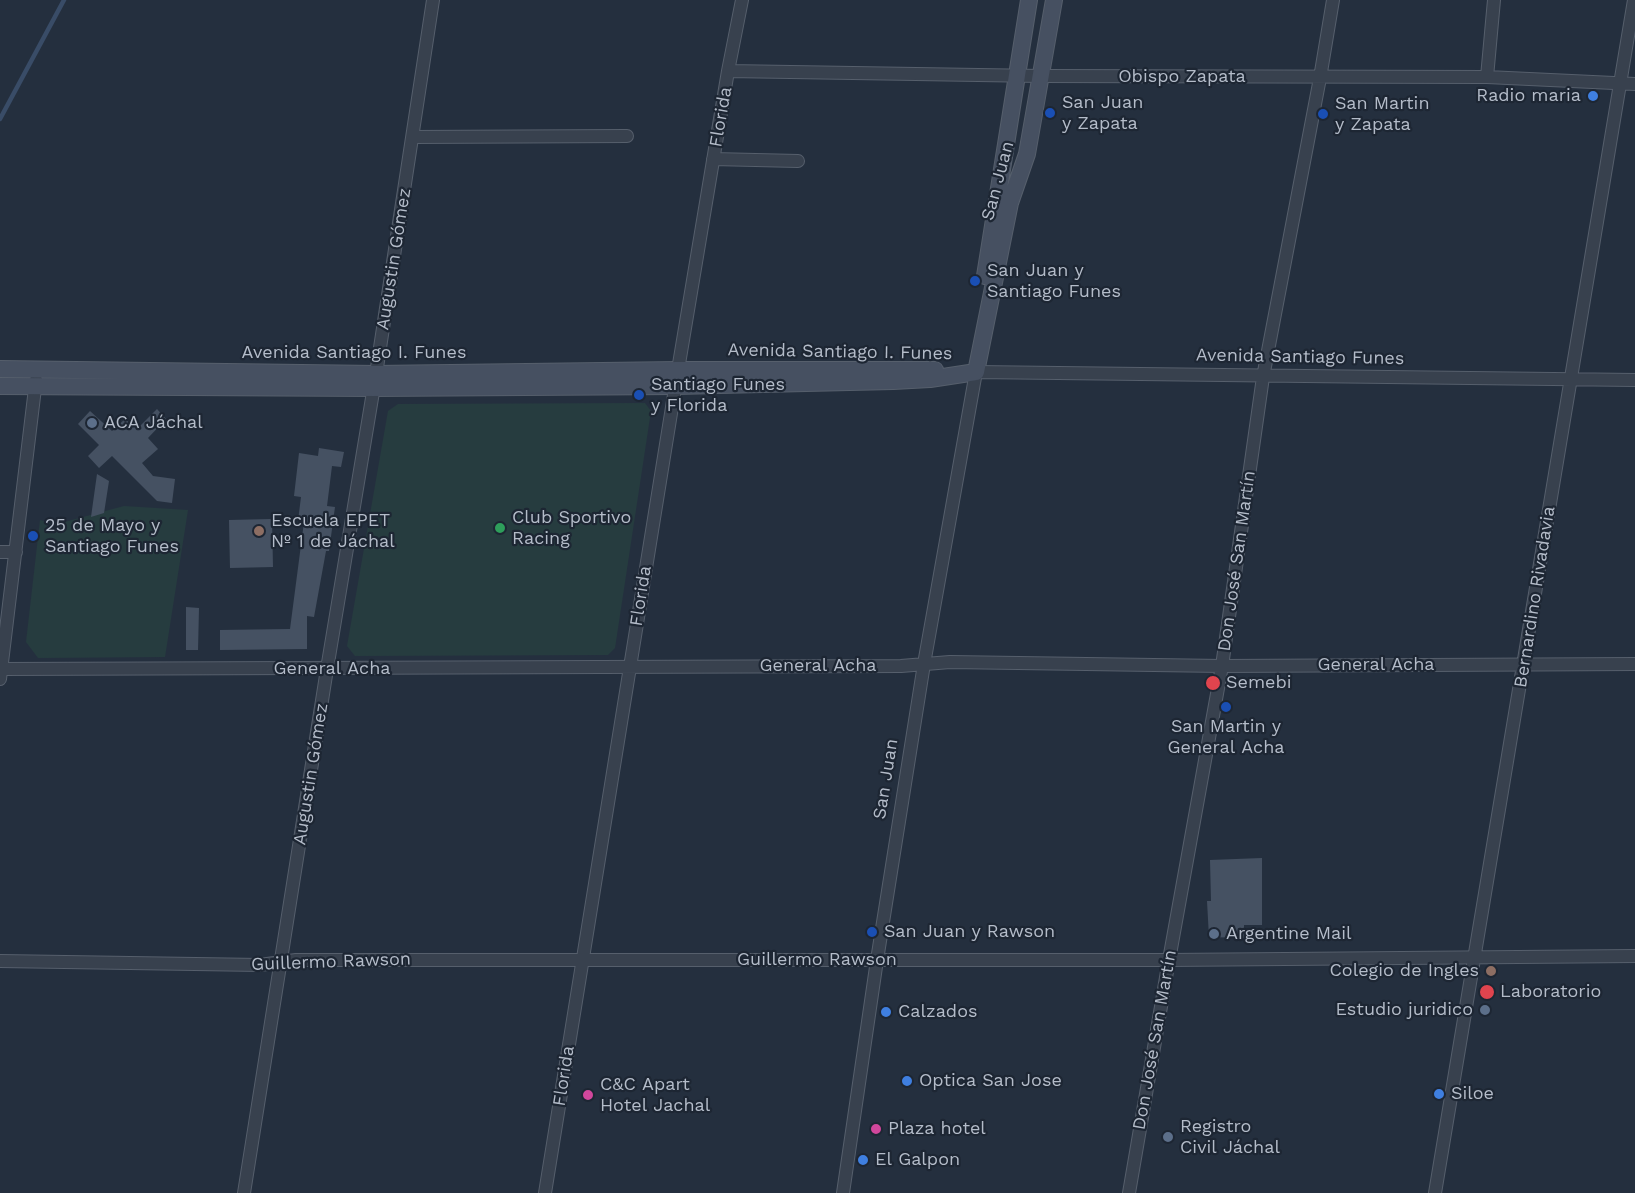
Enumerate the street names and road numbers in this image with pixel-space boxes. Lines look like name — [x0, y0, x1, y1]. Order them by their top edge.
street label: Obispo Zapata — [1118, 66, 1246, 88]
street label: Florida — [705, 85, 737, 149]
street label: San Juan — [977, 139, 1019, 223]
street label: Augustin Gómez — [372, 186, 416, 332]
street label: Avenida Santiago I. Funes — [727, 339, 953, 365]
street label: Avenida Santiago I. Funes — [242, 342, 466, 364]
street label: Avenida Santiago Funes — [1196, 344, 1404, 370]
street label: Don José San Martín — [1214, 469, 1260, 653]
street label: Bernardino Rivadavia — [1510, 505, 1560, 689]
street label: Florida — [626, 564, 656, 628]
street label: General Acha — [1318, 654, 1434, 676]
street label: General Acha — [760, 655, 876, 677]
street label: General Acha — [274, 658, 390, 680]
street label: Augustin Gómez — [289, 701, 333, 847]
street label: San Juan — [869, 737, 903, 821]
street label: Guillermo Rawson — [251, 948, 411, 976]
street label: Don José San Martín — [1129, 948, 1181, 1132]
street label: Guillermo Rawson — [737, 949, 897, 971]
street label: Florida — [549, 1044, 579, 1108]

